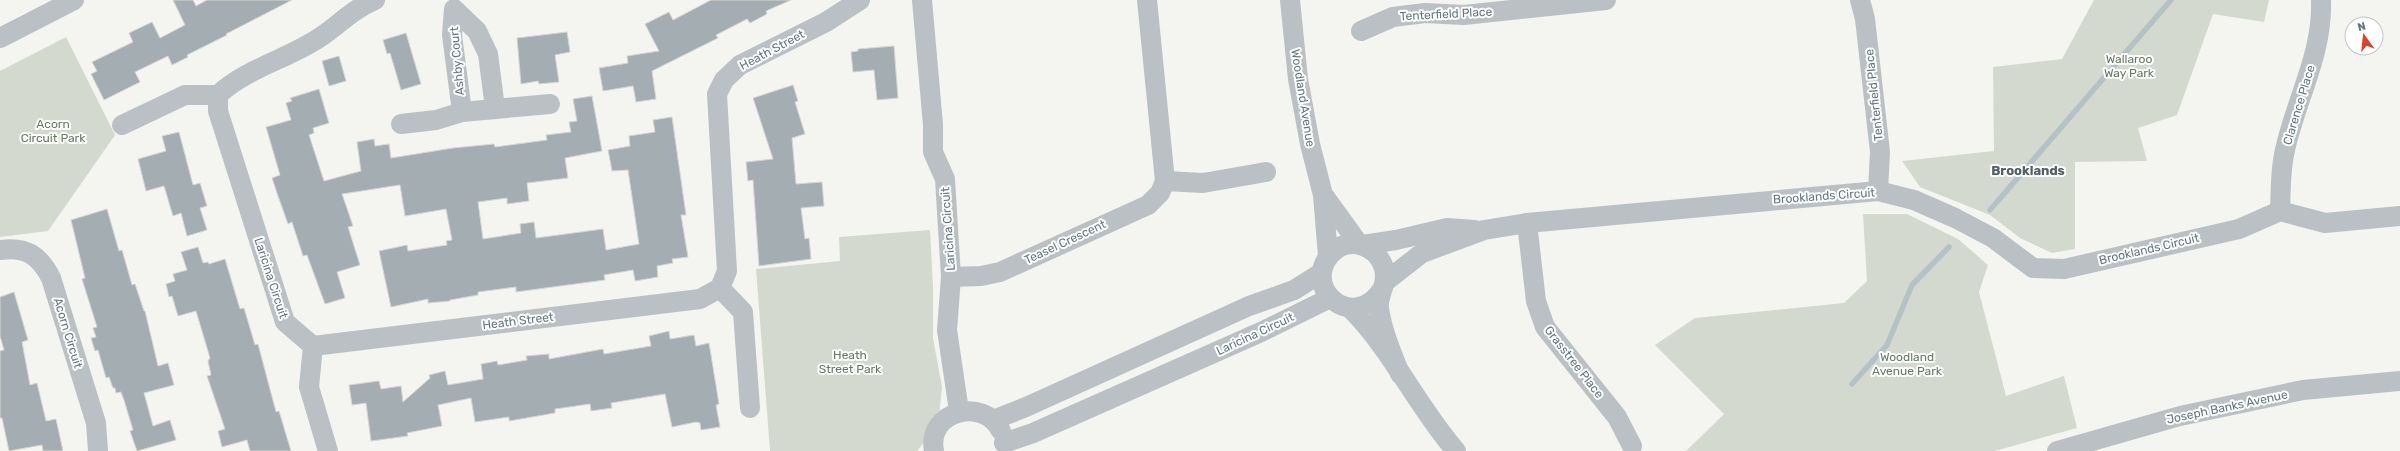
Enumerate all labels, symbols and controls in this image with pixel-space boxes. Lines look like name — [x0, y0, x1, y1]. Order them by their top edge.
street label: Tenterfield Place — [1399, 5, 1493, 23]
north arrow — [2344, 16, 2384, 56]
text: N — [2356, 19, 2367, 34]
street label: Ashby Court — [447, 26, 467, 96]
street label: Heath Street — [737, 27, 807, 73]
street label: Woodland Avenue — [1288, 48, 1318, 148]
street label: Tenterfield Place — [1862, 48, 1886, 142]
park label: Wallaroo Way Park — [2104, 52, 2155, 80]
street label: Clarence Place — [2280, 63, 2318, 147]
park label: Acorn Circuit Park — [21, 117, 86, 145]
district label: Brooklands — [1991, 163, 2065, 178]
street label: Brooklands Circuit — [1773, 185, 1876, 207]
street label: Laricina Circuit — [938, 186, 958, 271]
street label: Teasel Crescent — [1022, 217, 1108, 267]
street label: Brooklands Circuit — [2098, 231, 2201, 267]
street label: Laricina Circuit — [251, 236, 291, 320]
street label: Acorn Circuit — [51, 296, 85, 370]
street label: Heath Street — [482, 310, 555, 332]
street label: Laricina Circuit — [1214, 310, 1296, 358]
street label: Grasstree Place — [1542, 323, 1607, 401]
park label: Heath Street Park — [819, 348, 882, 376]
park label: Woodland Avenue Park — [1872, 350, 1943, 378]
street label: Joseph Banks Avenue — [2165, 387, 2289, 427]

